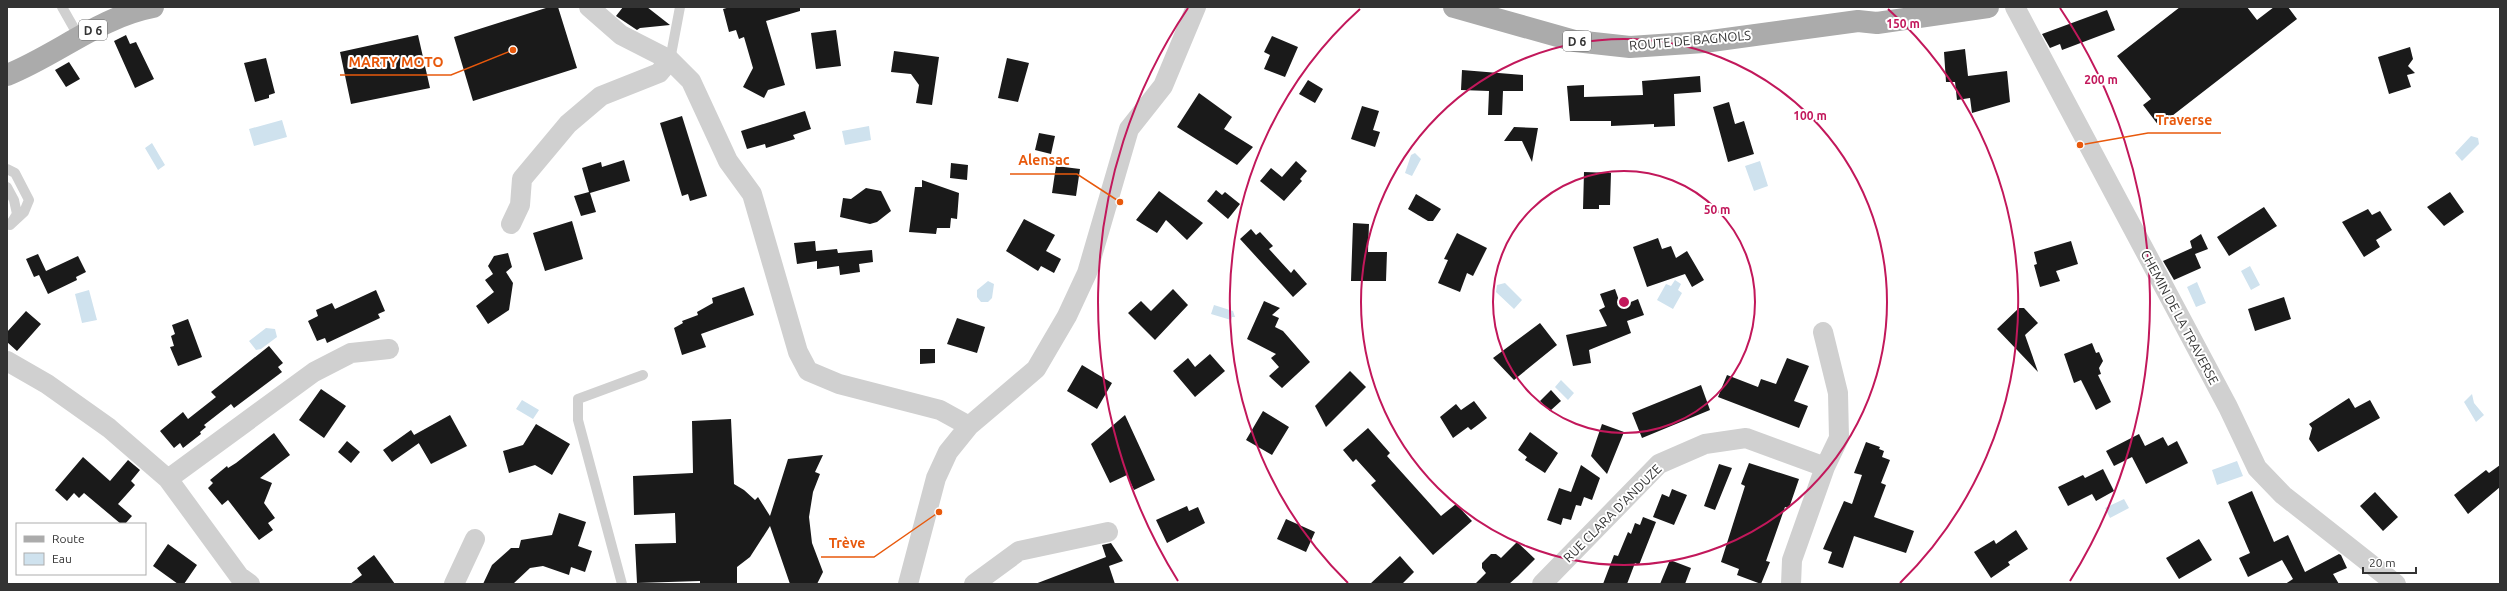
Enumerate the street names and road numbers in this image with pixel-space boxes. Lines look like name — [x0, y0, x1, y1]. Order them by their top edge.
road number: D 6 — [79, 20, 107, 40]
street label: ROUTE DE BAGNOLS — [1629, 28, 1752, 52]
road number: D 6 — [1563, 31, 1591, 51]
street label: CHEMIN DE LA TRAVERSE — [2139, 247, 2221, 387]
street label: RUE CLARA D'ANDUZE — [1560, 461, 1664, 565]

